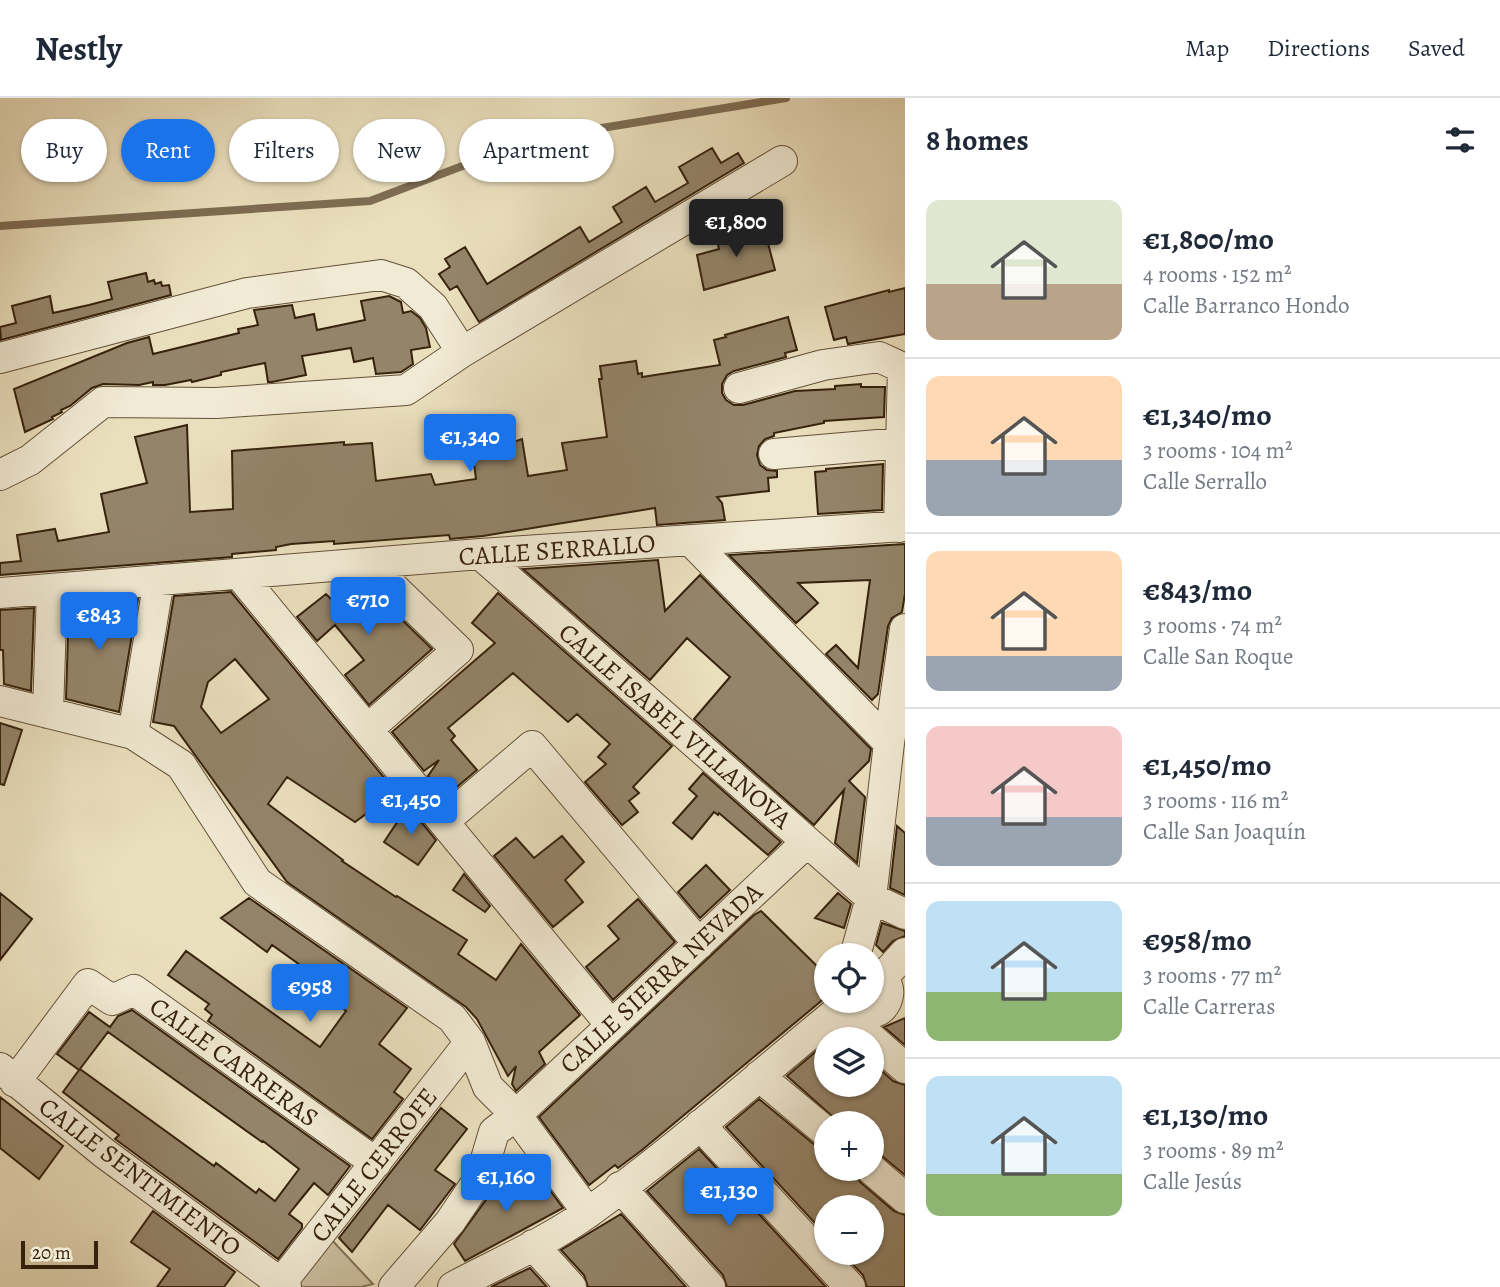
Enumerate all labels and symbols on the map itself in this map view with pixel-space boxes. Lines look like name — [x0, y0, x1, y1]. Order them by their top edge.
pin: €1,800 — [679, 200, 793, 259]
pin: €1,340 — [413, 414, 527, 474]
street label: CALLE SERRALLO — [457, 526, 657, 574]
pin: €710 — [327, 578, 409, 637]
pin: €843 — [58, 592, 140, 652]
street label: CALLE ISABEL VILLANOVA — [551, 615, 799, 837]
pin: €1,450 — [354, 778, 468, 837]
street label: CALLE SIERRA NEVADA — [552, 874, 770, 1081]
pin: €958 — [269, 964, 351, 1024]
street label: CALLE CARRERAS — [143, 989, 325, 1135]
street label: CALLE CERROFE — [303, 1080, 445, 1250]
street label: CALLE SENTIMIENTO — [32, 1089, 248, 1265]
pin: €1,160 — [449, 1154, 563, 1214]
pin: €1,130 — [672, 1168, 786, 1228]
scale bar — [21, 1238, 98, 1270]

